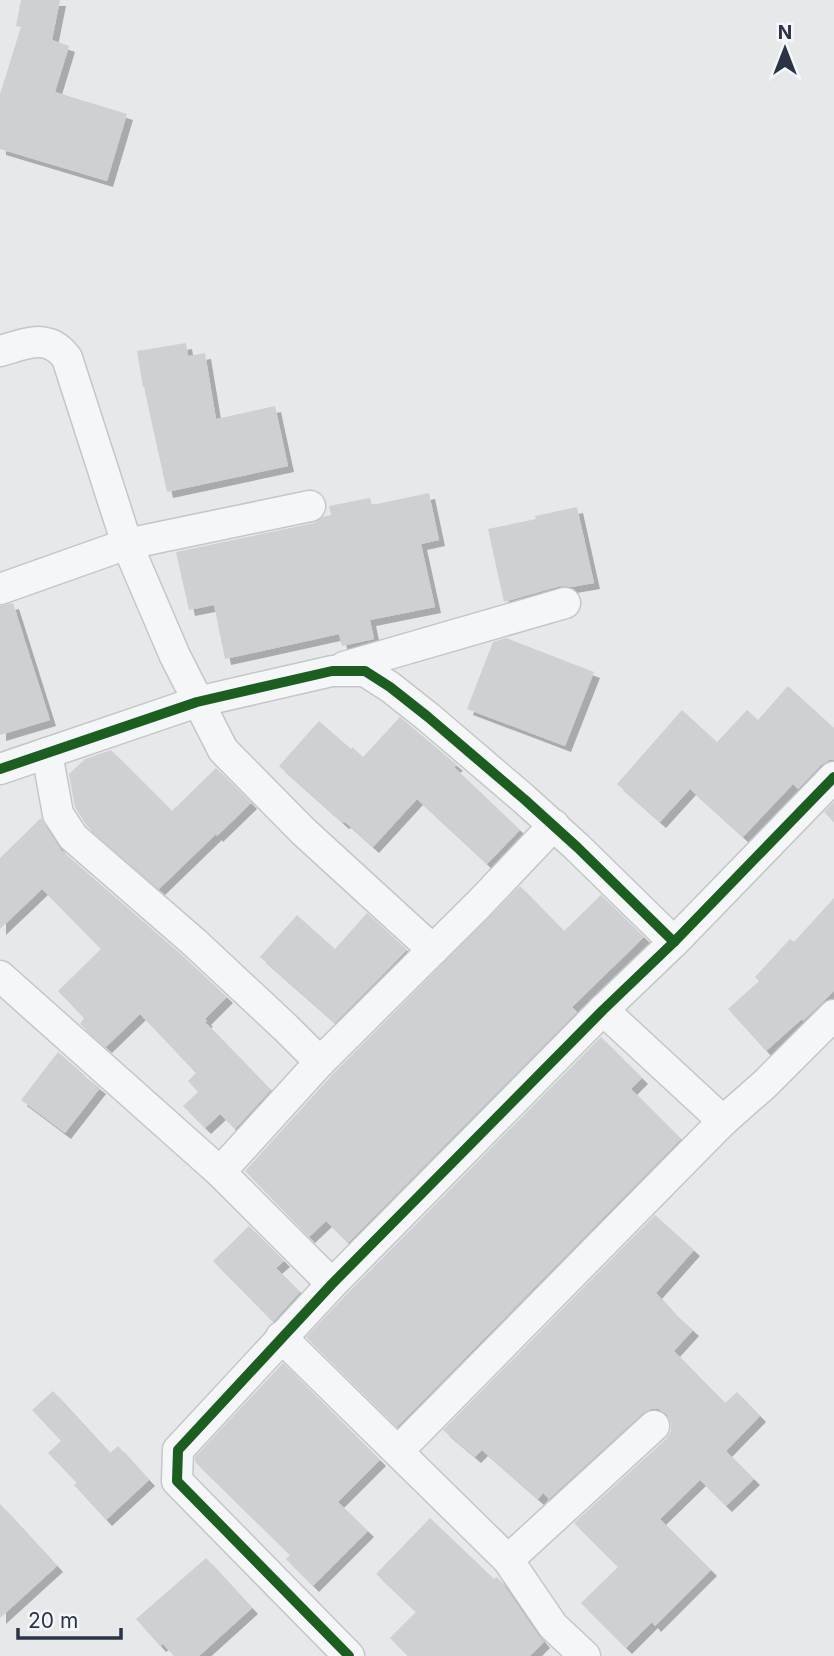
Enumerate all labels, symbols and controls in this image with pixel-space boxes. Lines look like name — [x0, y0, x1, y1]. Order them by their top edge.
north arrow — [750, 14, 820, 84]
text: N — [778, 21, 792, 44]
scale bar — [18, 1596, 121, 1640]
text: 20 m — [28, 1608, 78, 1633]

